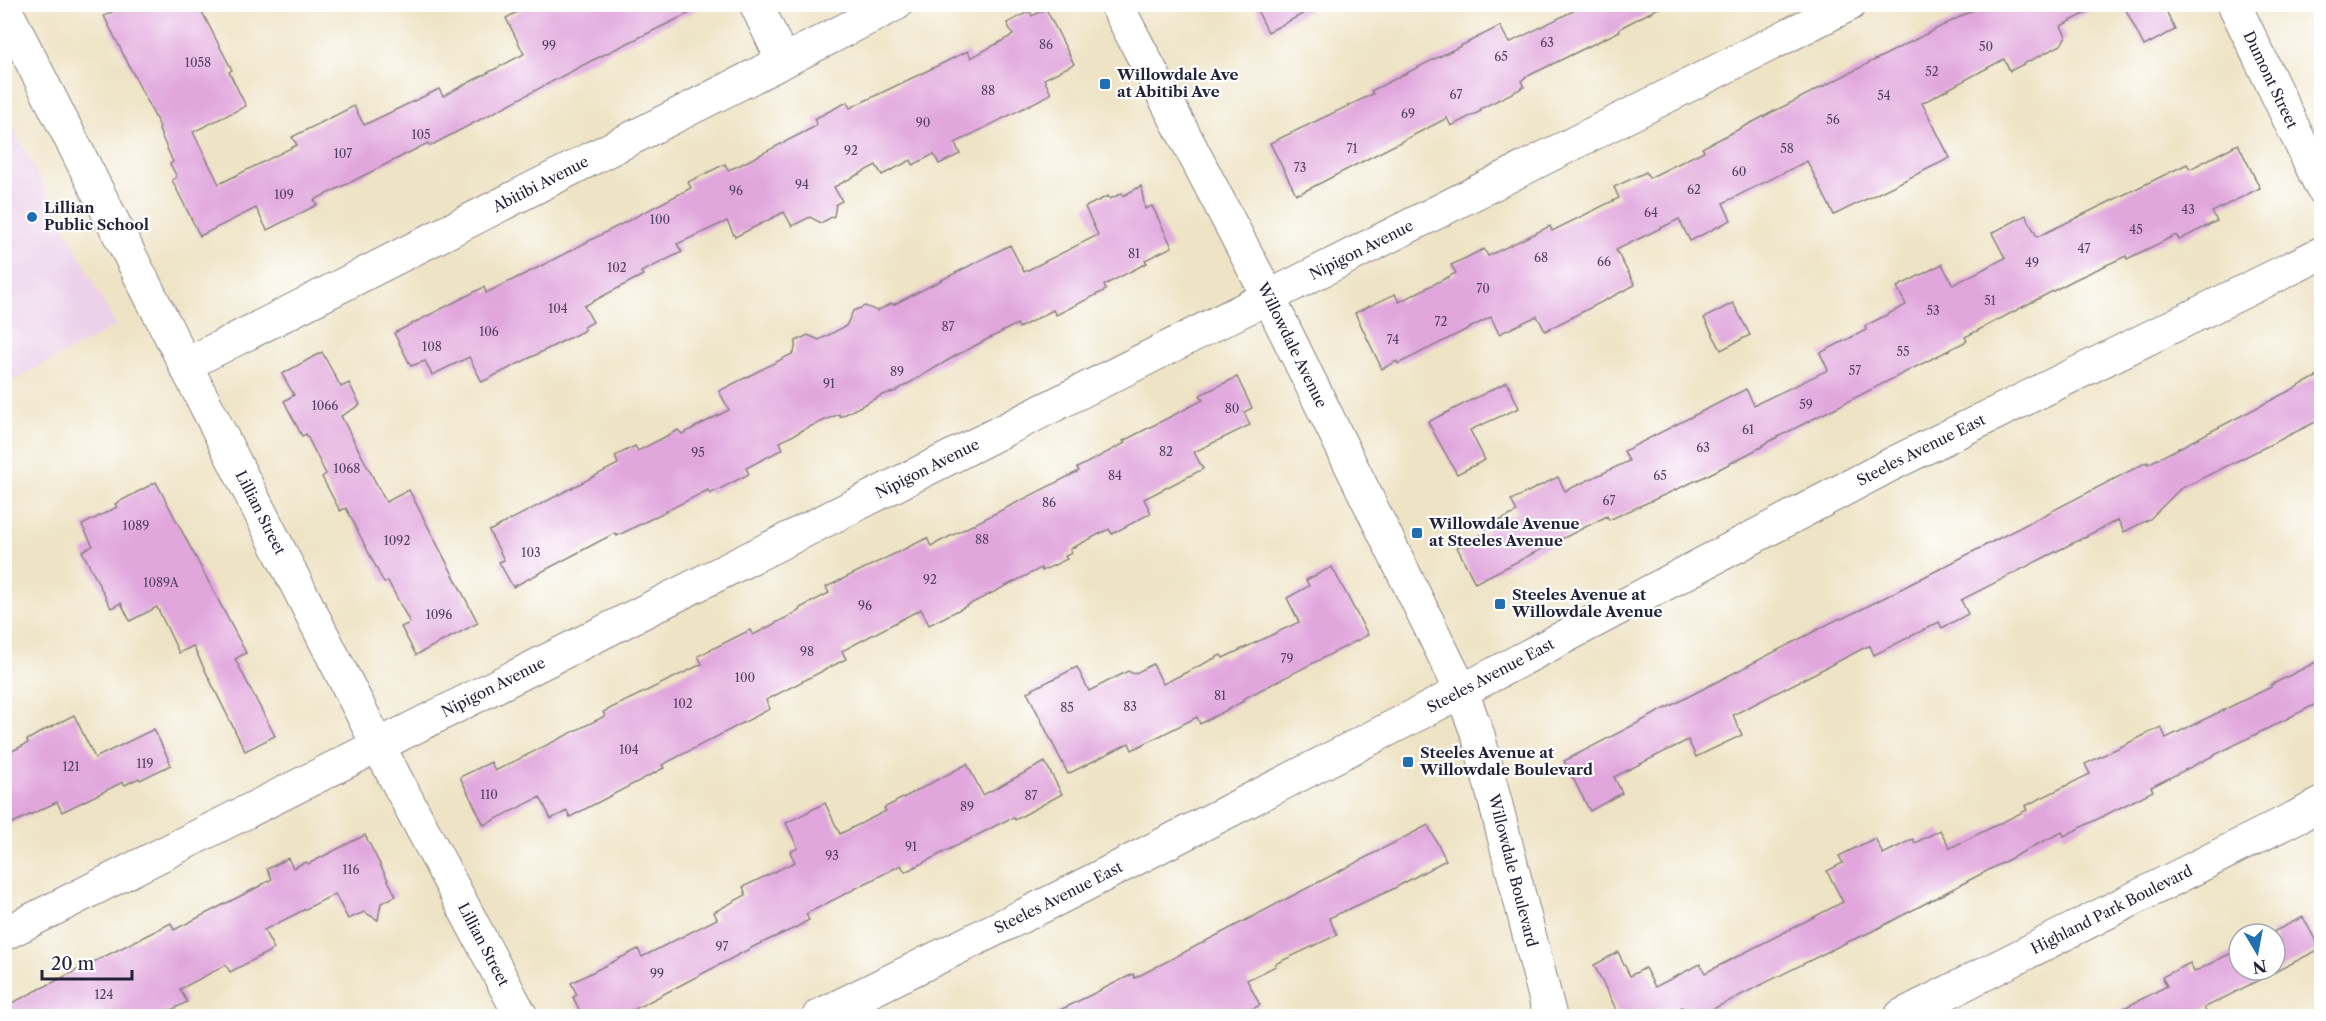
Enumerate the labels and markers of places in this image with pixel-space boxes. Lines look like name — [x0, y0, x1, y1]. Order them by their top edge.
place label: Willowdale Ave at Abitibi Ave — [1116, 65, 1238, 101]
marker: Willowdale Ave at Abitibi Ave — [1098, 77, 1112, 91]
place label: Lillian Public School — [44, 198, 149, 234]
marker: Lillian Public School — [25, 210, 39, 224]
place label: Willowdale Avenue at Steeles Avenue — [1428, 514, 1580, 550]
marker: Willowdale Avenue at Steeles Avenue — [1410, 526, 1424, 540]
place label: Steeles Avenue at Willowdale Avenue — [1511, 585, 1663, 621]
marker: Steeles Avenue at Willowdale Avenue — [1493, 597, 1507, 611]
place label: Steeles Avenue at Willowdale Boulevard — [1419, 743, 1593, 779]
marker: Steeles Avenue at Willowdale Boulevard — [1401, 755, 1415, 769]

